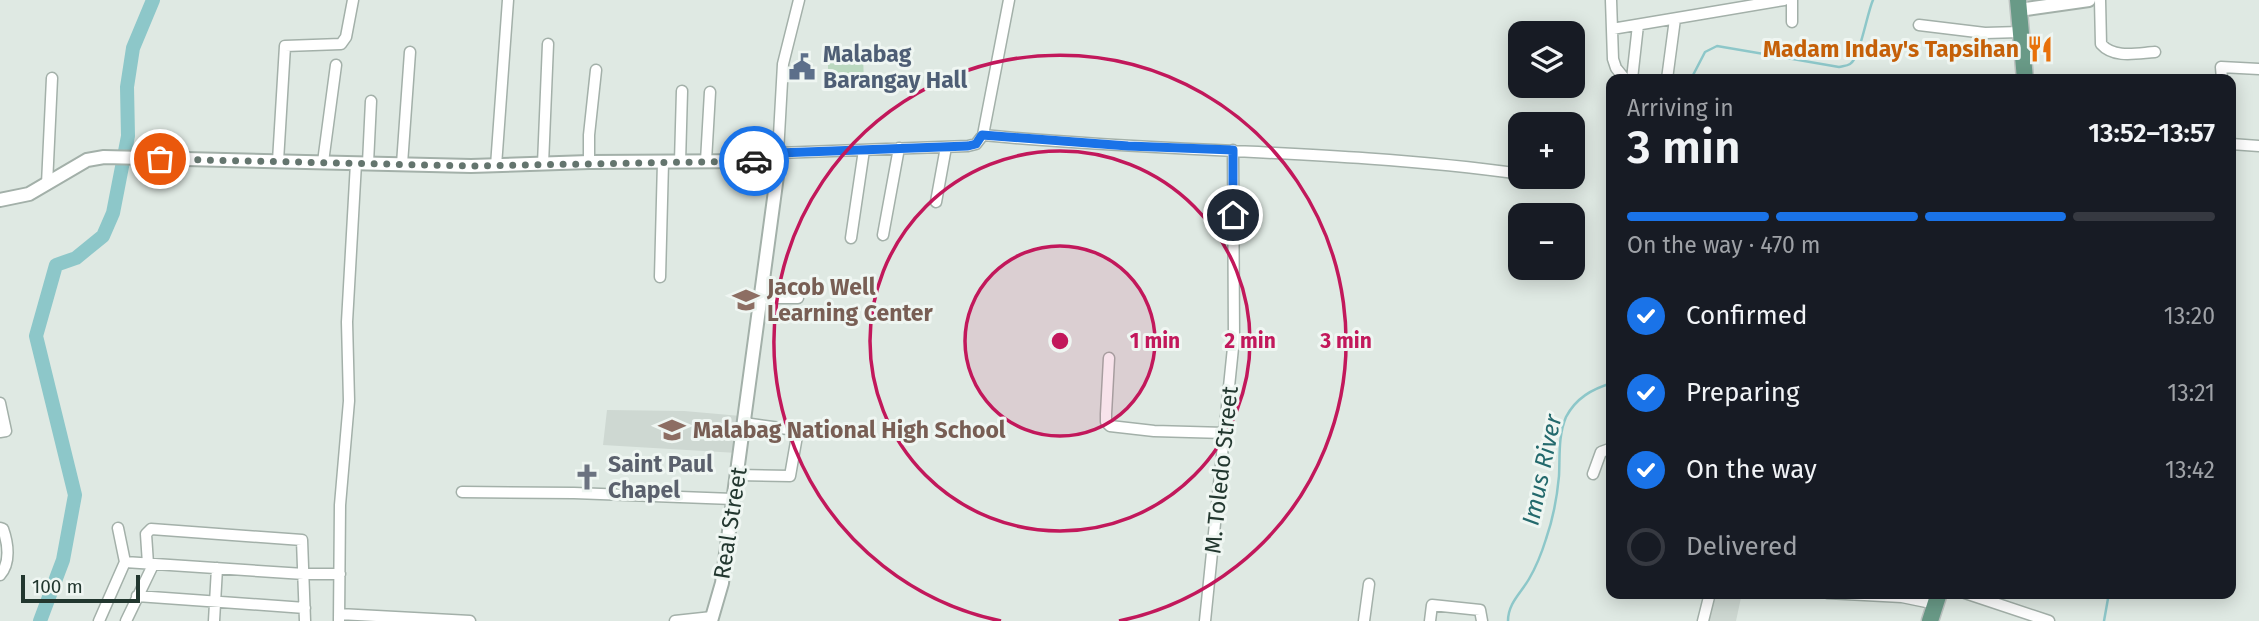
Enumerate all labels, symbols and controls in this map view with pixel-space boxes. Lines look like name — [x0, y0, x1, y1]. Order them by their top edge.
map controls — [1508, 21, 1585, 280]
button: layers — [1508, 21, 1585, 98]
restaurant icon: Madam Inday's Tapsihan — [2025, 34, 2055, 64]
place label: Madam Inday's Tapsihan — [1763, 35, 2019, 63]
place label: Malabag Barangay Hall — [823, 40, 967, 94]
public building icon: Malabag Barangay Hall — [787, 52, 817, 82]
text: Arriving in — [1627, 94, 1734, 122]
button: + — [1508, 112, 1585, 189]
text: 13:52–13:57 — [2088, 118, 2215, 149]
text: 3 min — [1627, 120, 1741, 175]
courier — [719, 126, 789, 196]
pin — [130, 129, 190, 189]
icon: bag — [141, 140, 179, 178]
icon: car — [735, 142, 773, 180]
pin — [1203, 185, 1263, 245]
icon: home — [1214, 196, 1252, 234]
button: − — [1508, 203, 1585, 280]
text: On the way · 470 m — [1627, 231, 1821, 259]
place label: Jacob Well Learning Center — [766, 273, 934, 327]
school or university icon: Jacob Well Learning Center — [731, 285, 761, 315]
icon: check — [1627, 297, 1665, 335]
text: Confirmed — [1686, 300, 1807, 331]
text: 13:20 — [2164, 302, 2215, 330]
text: 1 min — [1130, 328, 1180, 354]
text: 2 min — [1224, 328, 1276, 354]
text: 3 min — [1319, 328, 1372, 354]
centre of rings — [1048, 329, 1072, 353]
icon: check — [1627, 374, 1665, 412]
text: Preparing — [1686, 377, 1799, 408]
text: 13:21 — [2167, 379, 2215, 407]
street label: M. Toledo Street — [1198, 384, 1244, 555]
water label: Imus River — [1517, 411, 1568, 528]
school or university icon: Malabag National High School — [657, 415, 687, 445]
place label: Malabag National High School — [693, 416, 1006, 444]
place label: Saint Paul Chapel — [608, 450, 713, 504]
icon: check — [1627, 451, 1665, 489]
text: On the way — [1686, 454, 1817, 485]
text: 13:42 — [2165, 456, 2215, 484]
church icon: Saint Paul Chapel — [572, 462, 602, 492]
street label: Real Street — [707, 464, 753, 581]
text: Delivered — [1686, 531, 1798, 562]
scale bar — [21, 572, 140, 604]
text: 100 m — [32, 575, 83, 598]

